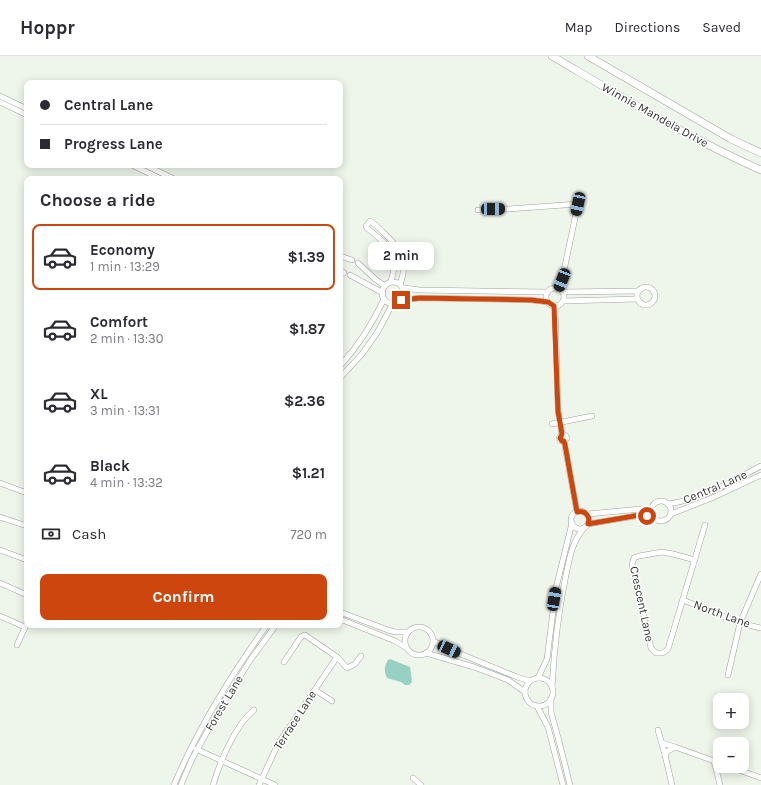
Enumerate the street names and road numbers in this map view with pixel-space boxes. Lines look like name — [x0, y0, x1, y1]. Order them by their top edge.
street label: Winnie Mandela Drive — [599, 80, 711, 150]
street label: Central Lane — [681, 467, 749, 507]
street label: Crescent Lane — [627, 565, 657, 643]
street label: North Lane — [692, 597, 752, 631]
street label: Forest Lane — [202, 673, 246, 733]
street label: Terrace Lane — [271, 688, 319, 752]

